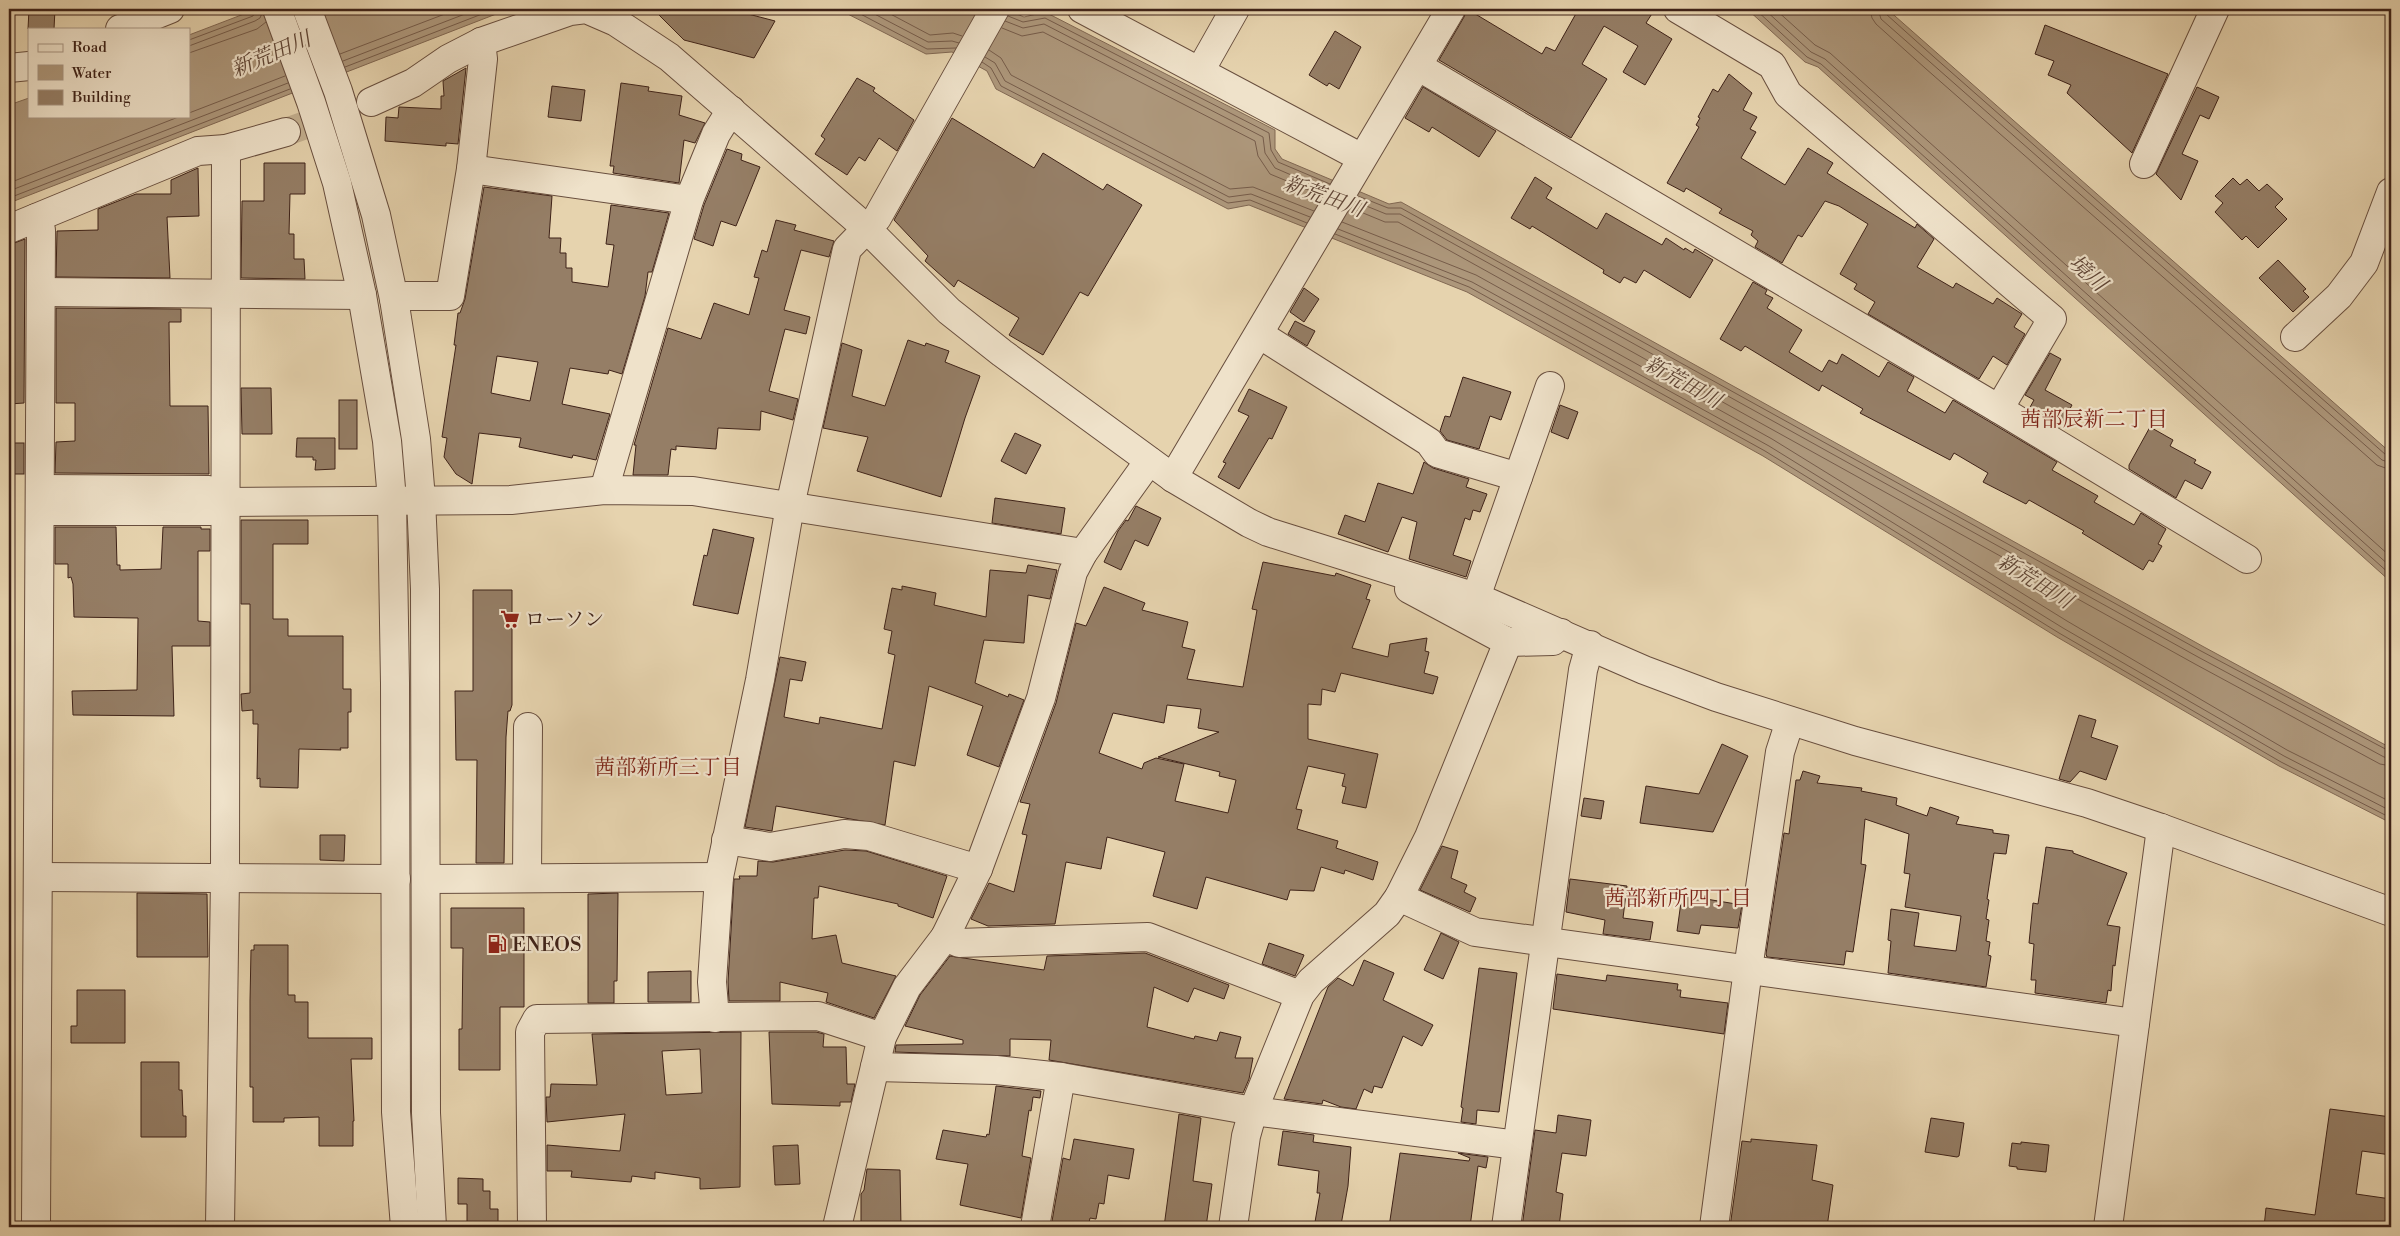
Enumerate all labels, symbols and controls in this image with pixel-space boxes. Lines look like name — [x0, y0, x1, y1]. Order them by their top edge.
water label: 新荒田川 — [228, 26, 317, 83]
legend — [28, 28, 190, 118]
text: Road — [72, 38, 107, 57]
text: Water — [71, 64, 112, 83]
text: Building — [71, 88, 131, 107]
water label: 新荒田川 — [1280, 170, 1369, 224]
water label: 境川 — [2063, 250, 2113, 299]
water label: 新荒田川 — [1639, 351, 1727, 416]
district label: 茜部辰新二丁目 — [2021, 407, 2168, 433]
water label: 新荒田川 — [1992, 549, 2079, 616]
supermarket icon: ローソン — [499, 608, 521, 630]
place label: ローソン — [525, 608, 604, 633]
district label: 茜部新所三丁目 — [595, 755, 742, 781]
district label: 茜部新所四丁目 — [1605, 886, 1752, 912]
fuel station icon: ENEOS — [486, 933, 508, 955]
place label: ENEOS — [512, 933, 581, 958]

